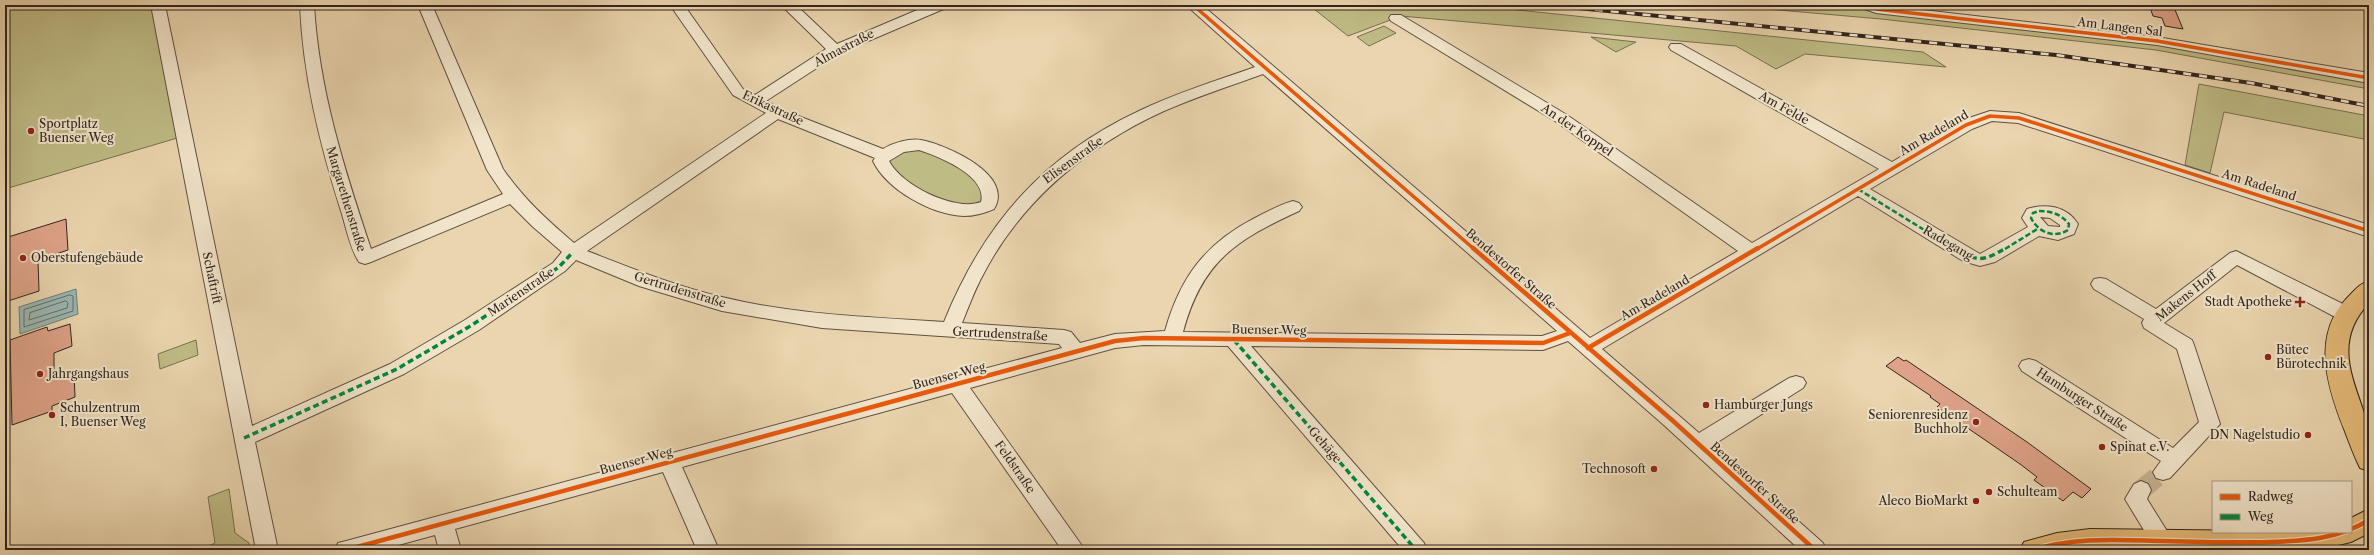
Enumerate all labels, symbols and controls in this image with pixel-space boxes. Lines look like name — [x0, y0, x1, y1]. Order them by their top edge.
street label: Am Langen Sal — [2076, 14, 2164, 39]
street label: Almastraße — [810, 25, 877, 70]
street label: Erikastraße — [740, 87, 806, 128]
street label: Am Felde — [1756, 87, 1812, 128]
street label: An der Koppel — [1538, 100, 1616, 159]
street label: Am Radeland — [1896, 106, 1971, 159]
place label: Sportplatz Buenser Weg — [39, 116, 114, 145]
marker: Sportplatz Buenser Weg — [26, 126, 36, 136]
street label: Elisenstraße — [1040, 133, 1106, 186]
street label: Margarethenstraße — [323, 144, 370, 254]
street label: Am Radeland — [2219, 165, 2299, 204]
street label: Radegang — [1920, 222, 1977, 263]
street label: Bendestorfer Straße — [1463, 225, 1560, 312]
place label: Oberstufengebäude — [31, 250, 143, 265]
street label: Schaftrift — [200, 251, 225, 306]
marker: Oberstufengebäude — [18, 253, 28, 263]
street label: Marienstraße — [485, 264, 557, 319]
street label: Makens Hoff — [2152, 266, 2220, 324]
street label: Gertrudenstraße — [632, 268, 728, 311]
street label: Am Radeland — [1617, 271, 1692, 324]
place label: Stadt Apotheke — [2205, 294, 2292, 309]
marker: Stadt Apotheke — [2295, 297, 2305, 307]
street label: Buenser Weg — [1232, 321, 1307, 338]
street label: Gertrudenstraße — [952, 324, 1048, 344]
place label: Bütec Bürotechnik — [2276, 342, 2348, 371]
marker: Bütec Bürotechnik — [2263, 352, 2273, 362]
street label: Buenser Weg — [911, 358, 988, 392]
street label: Hamburger Straße — [2034, 364, 2131, 435]
place label: Jahrgangshaus — [46, 366, 129, 381]
marker: Jahrgangshaus — [35, 369, 45, 379]
place label: Hamburger Jungs — [1714, 397, 1813, 412]
place label: Schulzentrum I, Buenser Weg — [60, 400, 146, 429]
marker: Hamburger Jungs — [1701, 400, 1711, 410]
place label: Seniorenresidenz Buchholz — [1868, 407, 1968, 436]
marker: Schulzentrum I, Buenser Weg — [47, 410, 57, 420]
marker: Seniorenresidenz Buchholz — [1971, 417, 1981, 427]
street label: Gehäge — [1306, 423, 1345, 466]
place label: DN Nagelstudio — [2210, 427, 2300, 442]
marker: DN Nagelstudio — [2303, 430, 2313, 440]
street label: Feldstraße — [992, 438, 1039, 496]
street label: Bendestorfer Straße — [1708, 439, 1803, 527]
place label: Spinat e.V. — [2110, 439, 2169, 454]
marker: Spinat e.V. — [2097, 442, 2107, 452]
street label: Buenser Weg — [598, 443, 675, 477]
place label: Technosoft — [1582, 461, 1647, 476]
marker: Technosoft — [1649, 464, 1659, 474]
legend — [2212, 481, 2352, 533]
place label: Schulteam — [1997, 484, 2057, 499]
marker: Schulteam — [1984, 487, 1994, 497]
text: Radweg — [2248, 489, 2294, 504]
place label: Aleco BioMarkt — [1877, 493, 1969, 508]
marker: Aleco BioMarkt — [1971, 496, 1981, 506]
text: Weg — [2247, 509, 2274, 524]

